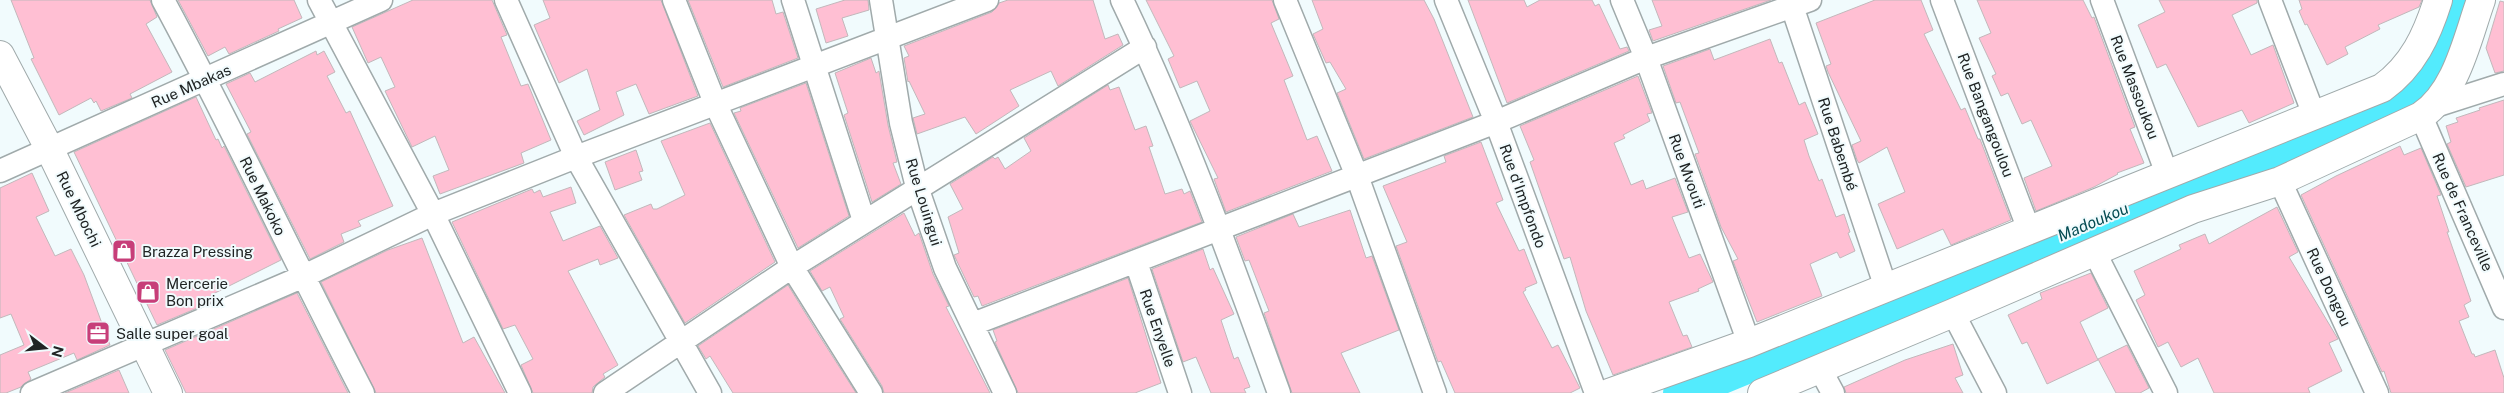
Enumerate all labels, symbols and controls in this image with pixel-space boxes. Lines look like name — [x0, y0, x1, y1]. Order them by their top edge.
street label: Rue Massoukou — [2107, 33, 2163, 141]
street label: Rue Bangangoulou — [1954, 51, 2018, 179]
street label: Rue Mbakas — [149, 61, 233, 111]
street label: Rue Babembé — [1815, 95, 1861, 193]
street label: Rue Mvouti — [1666, 131, 1708, 211]
street label: Rue d'Impfondo — [1496, 142, 1550, 250]
street label: Rue de Franceville — [2429, 150, 2497, 274]
street label: Rue Makoko — [237, 154, 289, 238]
street label: Rue Louingui — [903, 156, 945, 248]
street label: Rue Mbochi — [53, 168, 105, 250]
water label: Madoukou — [2055, 199, 2131, 245]
shop icon: Brazza Pressing — [111, 238, 137, 264]
place label: Brazza Pressing — [142, 243, 253, 260]
street label: Rue Dongou — [2303, 245, 2355, 329]
place label: Mercerie Bon prix — [166, 275, 228, 309]
shop icon: Mercerie Bon prix — [135, 279, 161, 305]
street label: Rue Enyelle — [1137, 287, 1179, 369]
office icon: Salle super goal — [85, 320, 111, 346]
north arrow — [20, 323, 70, 373]
place label: Salle super goal — [116, 325, 228, 342]
text: N — [48, 344, 67, 359]

